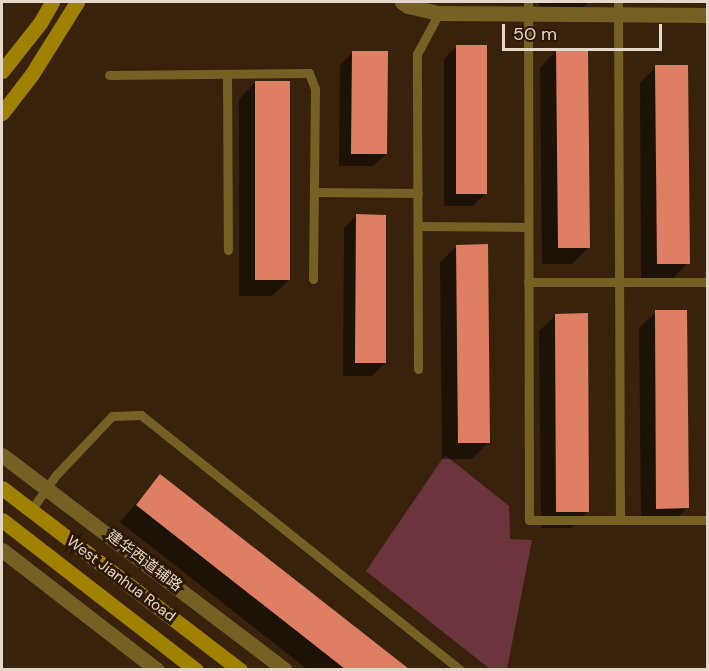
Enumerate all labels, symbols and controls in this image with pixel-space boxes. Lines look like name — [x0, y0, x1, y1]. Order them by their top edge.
scale bar — [505, 12, 666, 50]
text: 50 m — [513, 22, 557, 46]
street label: 建华西道辅路 — [103, 527, 185, 595]
street label: West Jianhua Road — [63, 532, 179, 626]

